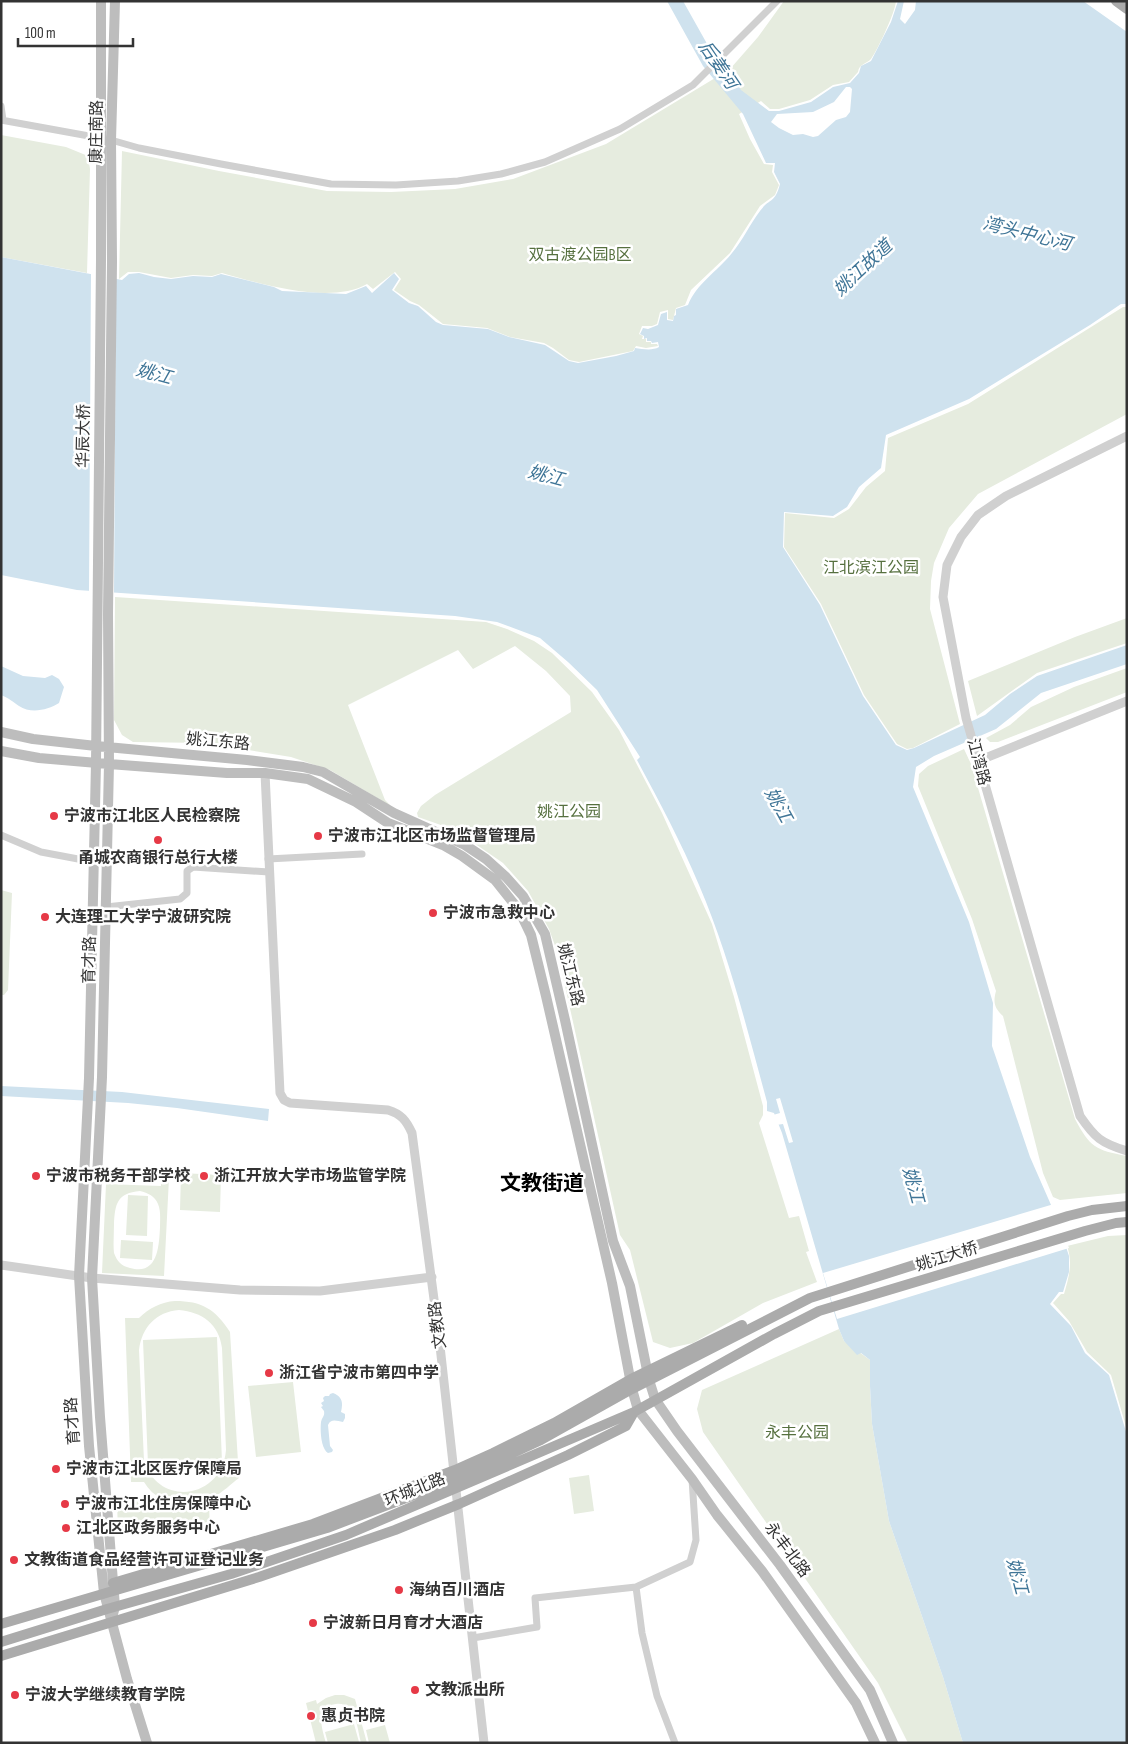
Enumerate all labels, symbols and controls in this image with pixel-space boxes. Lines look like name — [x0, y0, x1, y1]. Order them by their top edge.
scale bar — [18, 15, 132, 47]
text: 100 m — [25, 24, 56, 43]
water label: 后姜河 — [694, 37, 743, 96]
street label: 康庄南路 — [87, 100, 107, 164]
water label: 湾头中心河 — [981, 213, 1076, 256]
water label: 姚江故道 — [830, 234, 899, 300]
park label: 双古渡公园B区 — [528, 246, 632, 265]
water label: 姚江 — [134, 359, 176, 389]
street label: 华辰大桥 — [74, 404, 94, 468]
water label: 姚江 — [526, 461, 568, 491]
park label: 江北滨江公园 — [823, 559, 919, 578]
street label: 姚江东路 — [185, 730, 251, 754]
street label: 江湾路 — [963, 736, 993, 788]
water label: 姚江 — [760, 784, 797, 828]
park label: 姚江公园 — [537, 803, 601, 822]
place label: 宁波市江北区人民检察院 — [64, 806, 240, 826]
marker: 宁波市江北区人民检察院 — [48, 810, 60, 822]
place label: 宁波市江北区市场监督管理局 — [328, 827, 536, 846]
marker: 宁波市江北区市场监督管理局 — [312, 830, 324, 842]
marker: 甬城农商银行总行大楼 — [152, 834, 164, 846]
place label: 甬城农商银行总行大楼 — [78, 848, 238, 868]
place label: 宁波市急救中心 — [443, 904, 555, 923]
marker: 宁波市急救中心 — [427, 907, 439, 919]
place label: 大连理工大学宁波研究院 — [55, 908, 231, 927]
marker: 大连理工大学宁波研究院 — [39, 911, 51, 923]
street label: 育才路 — [80, 936, 100, 984]
street label: 姚江东路 — [553, 942, 587, 1008]
water label: 姚江 — [898, 1165, 928, 1207]
place label: 宁波市税务干部学校 — [46, 1166, 191, 1186]
place label: 浙江开放大学市场监管学院 — [214, 1167, 406, 1186]
marker: 宁波市税务干部学校 — [30, 1170, 42, 1182]
marker: 浙江开放大学市场监管学院 — [198, 1170, 210, 1182]
district label: 文教街道 — [500, 1171, 584, 1196]
street label: 姚江大桥 — [914, 1239, 980, 1275]
street label: 文教路 — [426, 1300, 450, 1350]
place label: 浙江省宁波市第四中学 — [279, 1364, 439, 1383]
marker: 浙江省宁波市第四中学 — [263, 1367, 275, 1379]
street label: 育才路 — [62, 1396, 84, 1446]
park label: 永丰公园 — [765, 1424, 829, 1443]
place label: 宁波市江北区医疗保障局 — [66, 1460, 242, 1479]
marker: 宁波市江北区医疗保障局 — [50, 1463, 62, 1475]
street label: 环城北路 — [382, 1469, 448, 1511]
place label: 宁波市江北住房保障中心 — [75, 1495, 251, 1514]
marker: 宁波市江北住房保障中心 — [59, 1498, 71, 1510]
place label: 江北区政务服务中心 — [76, 1519, 220, 1538]
street label: 永丰北路 — [760, 1519, 814, 1581]
marker: 江北区政务服务中心 — [60, 1522, 72, 1534]
place label: 文教街道食品经营许可证登记业务 — [24, 1551, 264, 1570]
marker: 文教街道食品经营许可证登记业务 — [8, 1554, 20, 1566]
water label: 姚江 — [1002, 1556, 1032, 1598]
place label: 海纳百川酒店 — [409, 1580, 505, 1600]
marker: 海纳百川酒店 — [393, 1584, 405, 1596]
place label: 宁波新日月育才大酒店 — [323, 1614, 483, 1633]
marker: 宁波新日月育才大酒店 — [307, 1617, 319, 1629]
place label: 文教派出所 — [425, 1681, 505, 1700]
marker: 文教派出所 — [409, 1684, 421, 1696]
place label: 宁波大学继续教育学院 — [25, 1685, 185, 1705]
marker: 宁波大学继续教育学院 — [9, 1689, 21, 1701]
place label: 惠贞书院 — [321, 1707, 385, 1726]
marker: 惠贞书院 — [305, 1710, 317, 1722]

